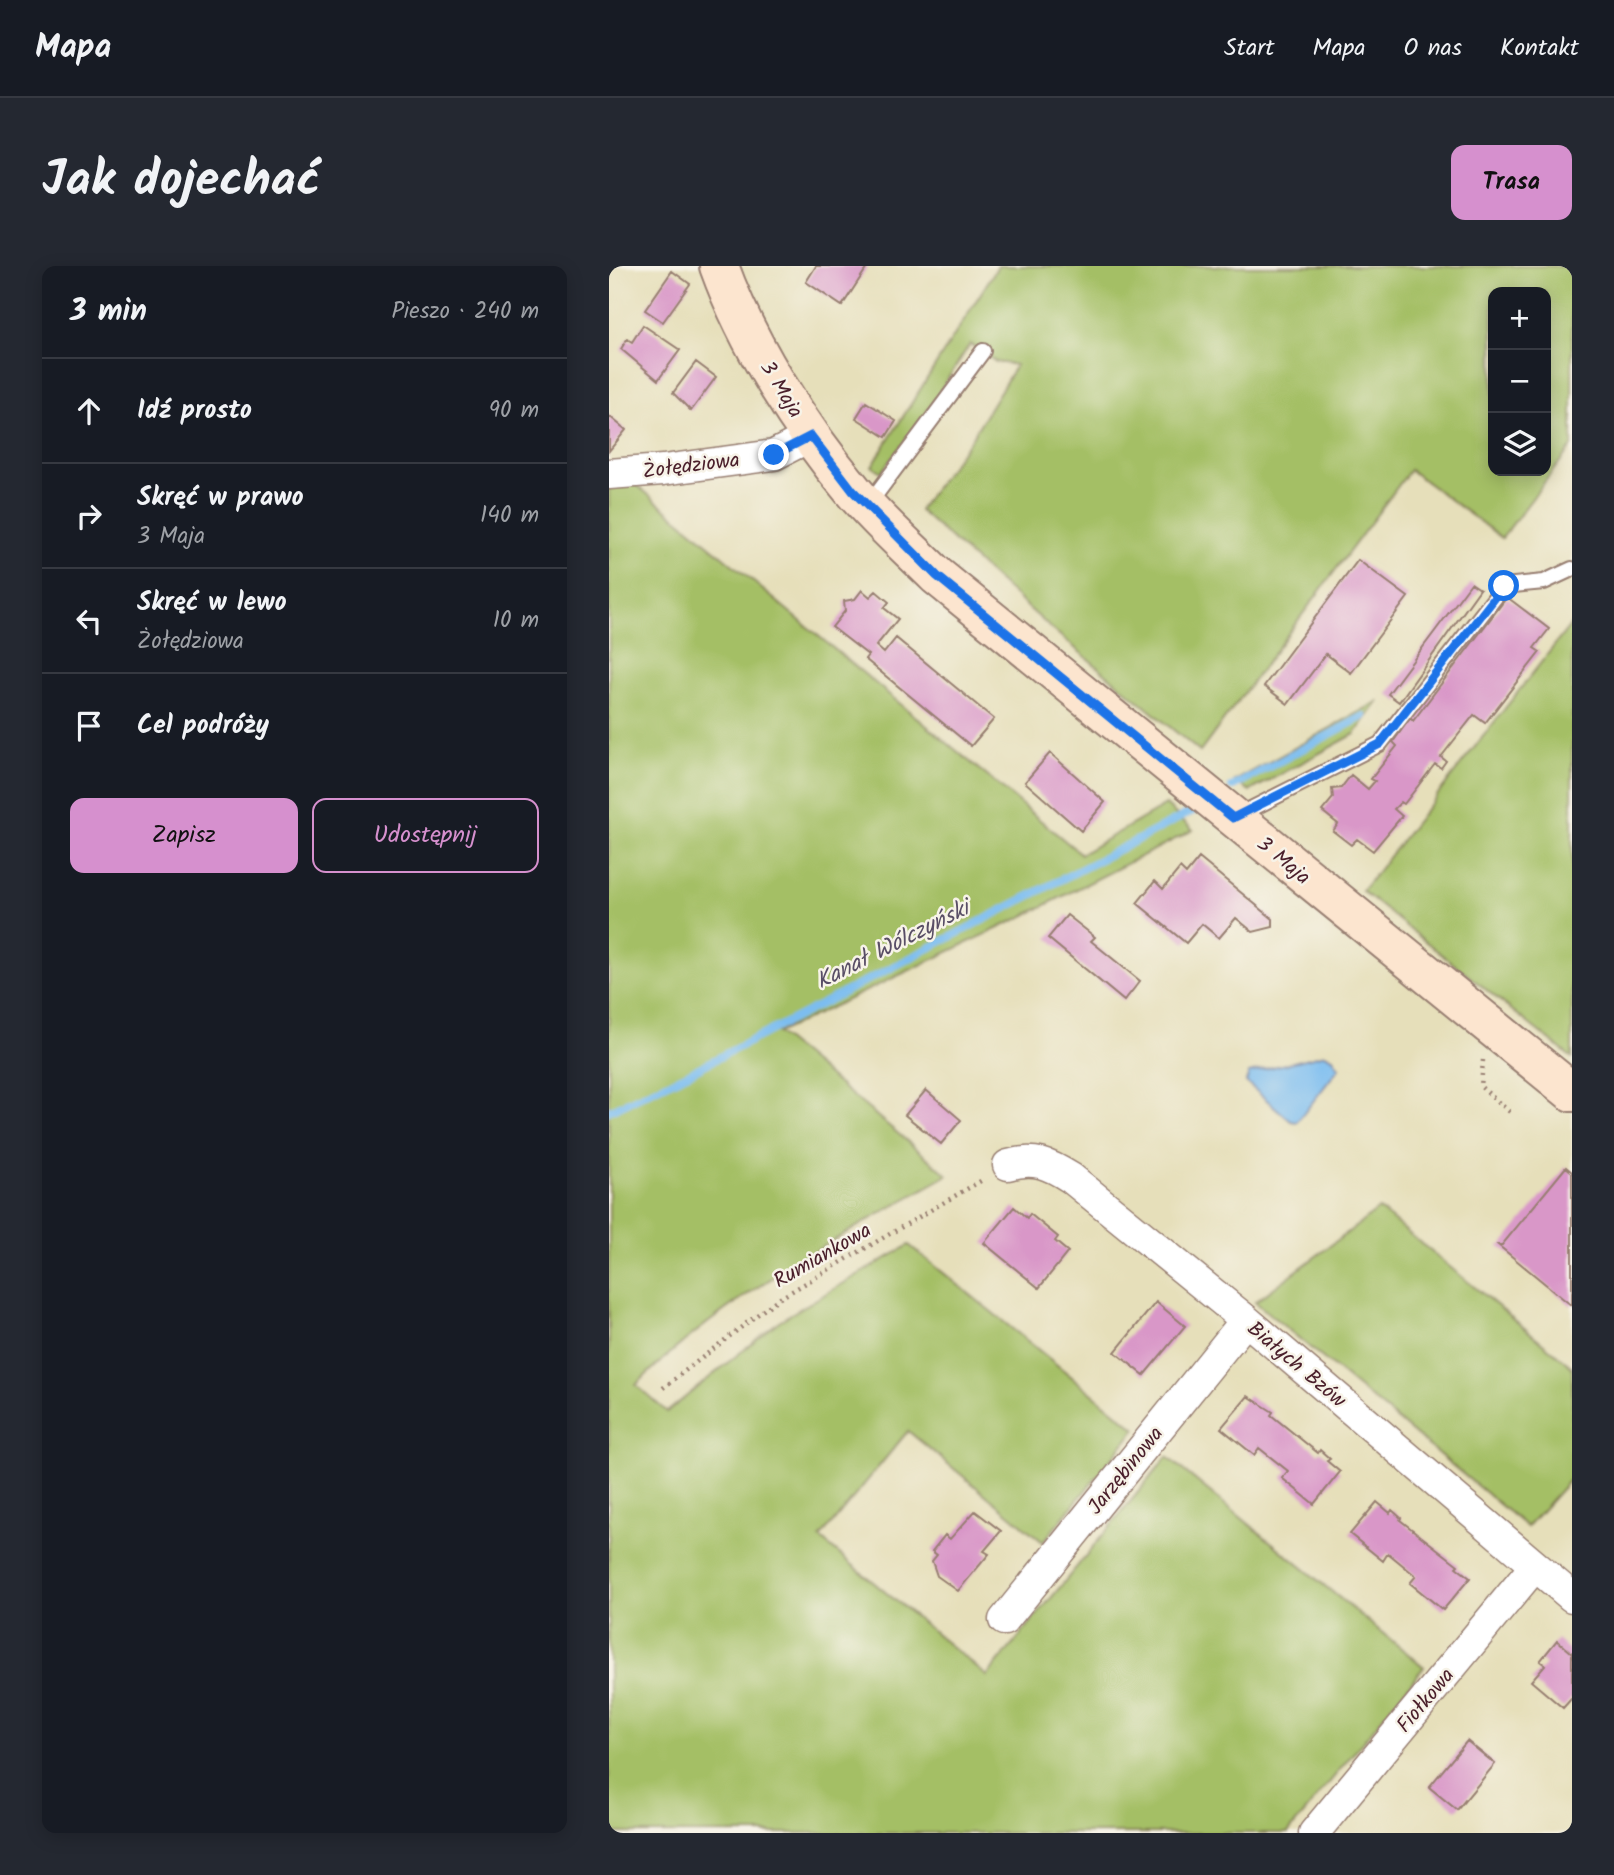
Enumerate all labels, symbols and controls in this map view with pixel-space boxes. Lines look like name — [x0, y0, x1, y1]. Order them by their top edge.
text: Mapa — [35, 22, 111, 75]
text: Start — [1224, 29, 1275, 68]
text: Mapa — [1313, 29, 1365, 68]
text: O nas — [1403, 29, 1462, 68]
text: Kontakt — [1500, 29, 1579, 68]
text: Jak dojechać — [42, 143, 320, 221]
button: Trasa — [1451, 145, 1572, 220]
map controls — [1488, 287, 1551, 476]
button: + — [1488, 287, 1551, 350]
text: 3 min — [70, 288, 147, 336]
text: Pieszo · 240 m — [391, 294, 539, 330]
button: − — [1488, 350, 1551, 413]
street label: 3 Maja — [751, 355, 811, 425]
text: Idź prosto — [137, 390, 252, 432]
icon: ahead — [70, 392, 108, 430]
text: 90 m — [489, 393, 539, 429]
button: layers — [1488, 413, 1551, 476]
route end — [758, 439, 789, 470]
street label: Żołędziowa — [641, 444, 742, 489]
text: Skręć w prawo — [137, 477, 304, 519]
icon: right — [70, 497, 108, 535]
text: 140 m — [480, 498, 539, 534]
text: 3 Maja — [137, 519, 205, 555]
route start — [1488, 570, 1519, 601]
text: Skręć w lewo — [137, 582, 287, 624]
icon: left — [70, 602, 108, 640]
text: 10 m — [493, 603, 539, 639]
text: Żołędziowa — [137, 624, 244, 660]
text: Cel podróży — [137, 705, 269, 747]
icon: arrive — [70, 707, 108, 745]
button: Zapisz — [70, 798, 298, 873]
button: Udostępnij — [312, 798, 539, 873]
street label: 3 Maja — [1249, 829, 1317, 894]
water label: Kanał Wólczyński — [810, 889, 980, 1000]
street label: Rumiankowa — [768, 1215, 878, 1298]
street label: Białych Bzów — [1239, 1314, 1354, 1417]
street label: Jarzębinowa — [1080, 1419, 1172, 1522]
street label: Fiołkowa — [1389, 1661, 1463, 1741]

